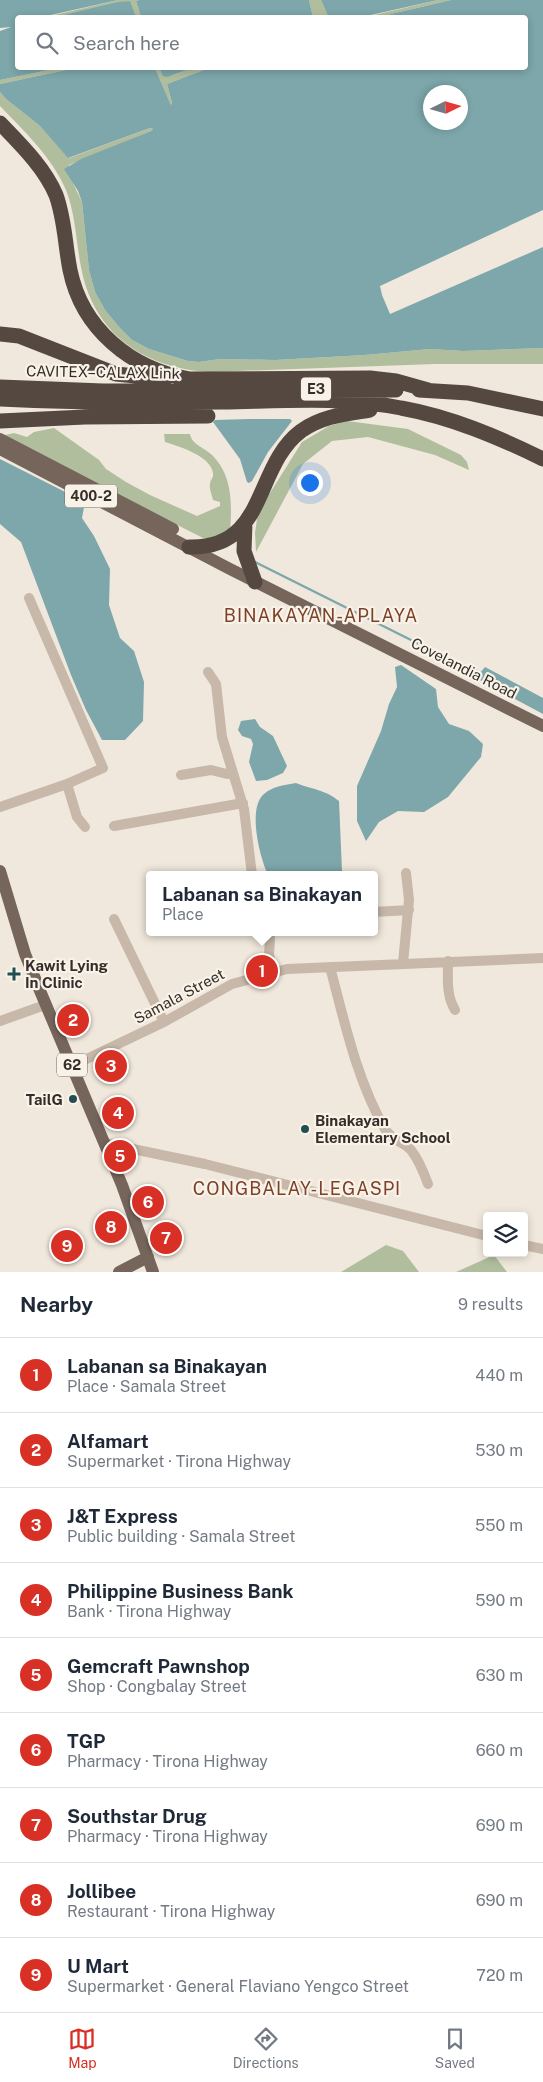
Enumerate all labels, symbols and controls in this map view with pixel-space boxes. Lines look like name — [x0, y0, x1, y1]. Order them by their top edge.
search box — [15, 15, 528, 70]
icon: search — [33, 29, 61, 57]
text: Search here — [73, 32, 180, 54]
north arrow — [423, 85, 468, 130]
street label: CAVITEX–CALAX Link — [26, 362, 180, 382]
road number: E3 — [301, 378, 331, 400]
your location — [297, 470, 323, 496]
road number: 400-2 — [65, 484, 117, 508]
district label: BINAKAYAN-APLAYA — [224, 605, 418, 626]
street label: Covelandia Road — [408, 634, 520, 702]
popup — [146, 871, 378, 936]
text: Labanan sa Binakayan — [162, 883, 362, 905]
text: Place — [162, 905, 203, 924]
pin: 1 — [246, 952, 278, 990]
place label: Kawit Lying In Clinic — [25, 957, 109, 991]
street label: Samala Street — [131, 965, 227, 1027]
marker: Kawit Lying In Clinic — [7, 967, 21, 981]
pin: 2 — [57, 1001, 89, 1039]
pin: 3 — [95, 1047, 127, 1085]
road number: 62 — [57, 1054, 87, 1076]
place label: TailG — [26, 1091, 63, 1108]
marker: TailG — [67, 1093, 79, 1105]
pin: 4 — [102, 1094, 134, 1132]
place label: Binakayan Elementary School — [315, 1112, 451, 1146]
marker: Binakayan Elementary School — [299, 1123, 311, 1135]
pin: 5 — [104, 1137, 136, 1175]
district label: CONGBALAY-LEGASPI — [193, 1178, 401, 1199]
pin: 6 — [132, 1183, 164, 1221]
pin: 8 — [95, 1208, 127, 1246]
map controls — [483, 1212, 528, 1257]
button: layers — [483, 1212, 528, 1257]
pin: 7 — [150, 1219, 182, 1257]
pin: 9 — [51, 1227, 83, 1265]
text: Nearby — [20, 1292, 93, 1317]
text: 9 results — [458, 1295, 523, 1314]
text: Labanan sa Binakayan — [67, 1355, 267, 1377]
text: 1 — [33, 1366, 39, 1385]
text: 440 m — [475, 1366, 523, 1385]
text: Place · Samala Street — [67, 1377, 226, 1396]
text: Alfamart — [67, 1430, 149, 1452]
text: 2 — [31, 1441, 41, 1460]
text: 530 m — [475, 1441, 523, 1460]
text: Supermarket · Tirona Highway — [67, 1452, 291, 1471]
text: J&T Express — [67, 1505, 178, 1527]
text: 3 — [31, 1516, 41, 1535]
text: 550 m — [475, 1516, 523, 1535]
text: Public building · Samala Street — [67, 1527, 295, 1546]
text: Philippine Business Bank — [67, 1580, 294, 1602]
text: 4 — [31, 1591, 41, 1610]
text: 590 m — [475, 1591, 523, 1610]
text: Bank · Tirona Highway — [67, 1602, 231, 1621]
text: Gemcraft Pawnshop — [67, 1655, 250, 1677]
text: 5 — [31, 1666, 41, 1685]
text: 630 m — [476, 1666, 523, 1685]
text: Shop · Congbalay Street — [67, 1677, 247, 1696]
text: TGP — [67, 1730, 105, 1752]
text: 6 — [31, 1741, 41, 1760]
text: 660 m — [476, 1741, 523, 1760]
text: Pharmacy · Tirona Highway — [67, 1752, 268, 1771]
text: Southstar Drug — [67, 1805, 207, 1827]
text: 7 — [31, 1816, 41, 1835]
text: 690 m — [476, 1816, 523, 1835]
text: Pharmacy · Tirona Highway — [67, 1827, 268, 1846]
text: Jollibee — [67, 1880, 136, 1902]
text: 8 — [31, 1891, 41, 1910]
text: 690 m — [476, 1891, 523, 1910]
text: Restaurant · Tirona Highway — [67, 1902, 275, 1921]
text: U Mart — [67, 1955, 129, 1977]
text: 9 — [31, 1966, 41, 1985]
text: 720 m — [476, 1966, 523, 1985]
text: Supermarket · General Flaviano Yengco Street — [67, 1977, 409, 1996]
tab: Map — [68, 2025, 97, 2071]
tab: Directions — [233, 2025, 299, 2071]
tab: Saved — [435, 2025, 475, 2071]

